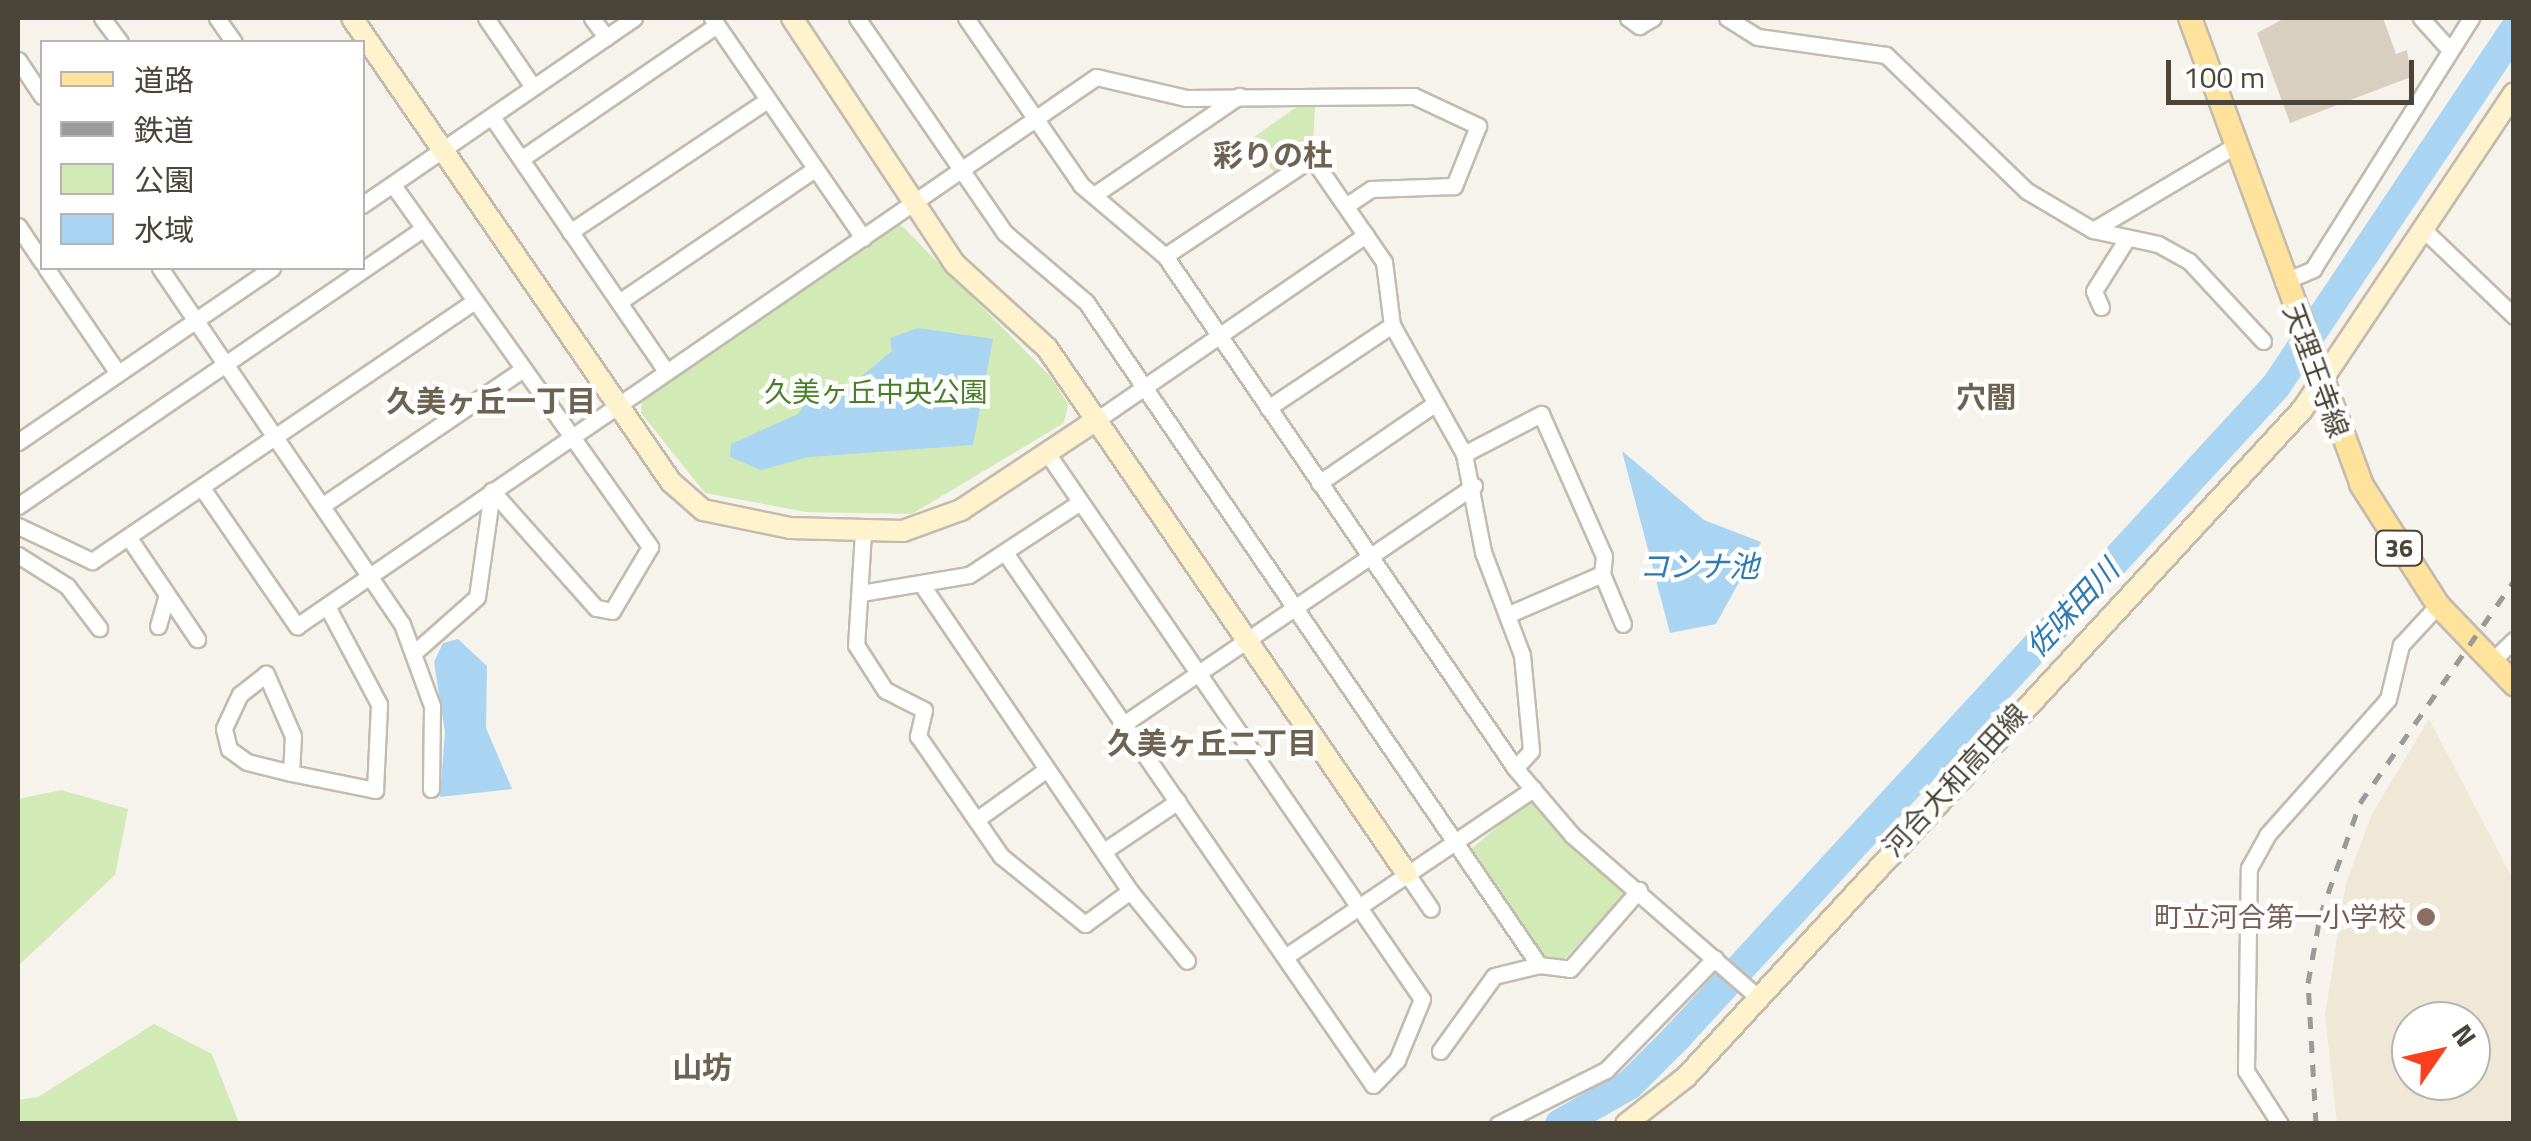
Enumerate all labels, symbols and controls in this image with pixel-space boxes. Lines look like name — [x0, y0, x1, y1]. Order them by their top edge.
legend — [40, 40, 365, 270]
scale bar — [2171, 40, 2418, 102]
text: 100 m — [2183, 54, 2265, 100]
text: 道路 — [134, 57, 194, 103]
text: 鉄道 — [134, 107, 194, 153]
district label: 彩りの杜 — [1213, 137, 1333, 173]
text: 公園 — [134, 157, 194, 203]
text: 水域 — [134, 207, 194, 253]
street label: 天理王寺線 — [2276, 299, 2356, 443]
park label: 久美ヶ丘中央公園 — [764, 375, 988, 409]
district label: 穴闇 — [1956, 379, 2016, 415]
district label: 久美ヶ丘一丁目 — [386, 383, 596, 419]
road number: 36 — [2374, 528, 2424, 568]
water label: コンナ池 — [1639, 548, 1759, 584]
water label: 佐味田川 — [2018, 552, 2126, 664]
street label: 河合大和高田線 — [1876, 697, 2034, 863]
district label: 久美ヶ丘二丁目 — [1107, 725, 1317, 761]
place label: 町立河合第一小学校 — [2154, 900, 2406, 934]
marker: 町立河合第一小学校 — [2415, 906, 2437, 928]
north arrow — [2391, 1001, 2491, 1101]
text: N — [2441, 1015, 2488, 1055]
district label: 山坊 — [672, 1049, 732, 1085]

